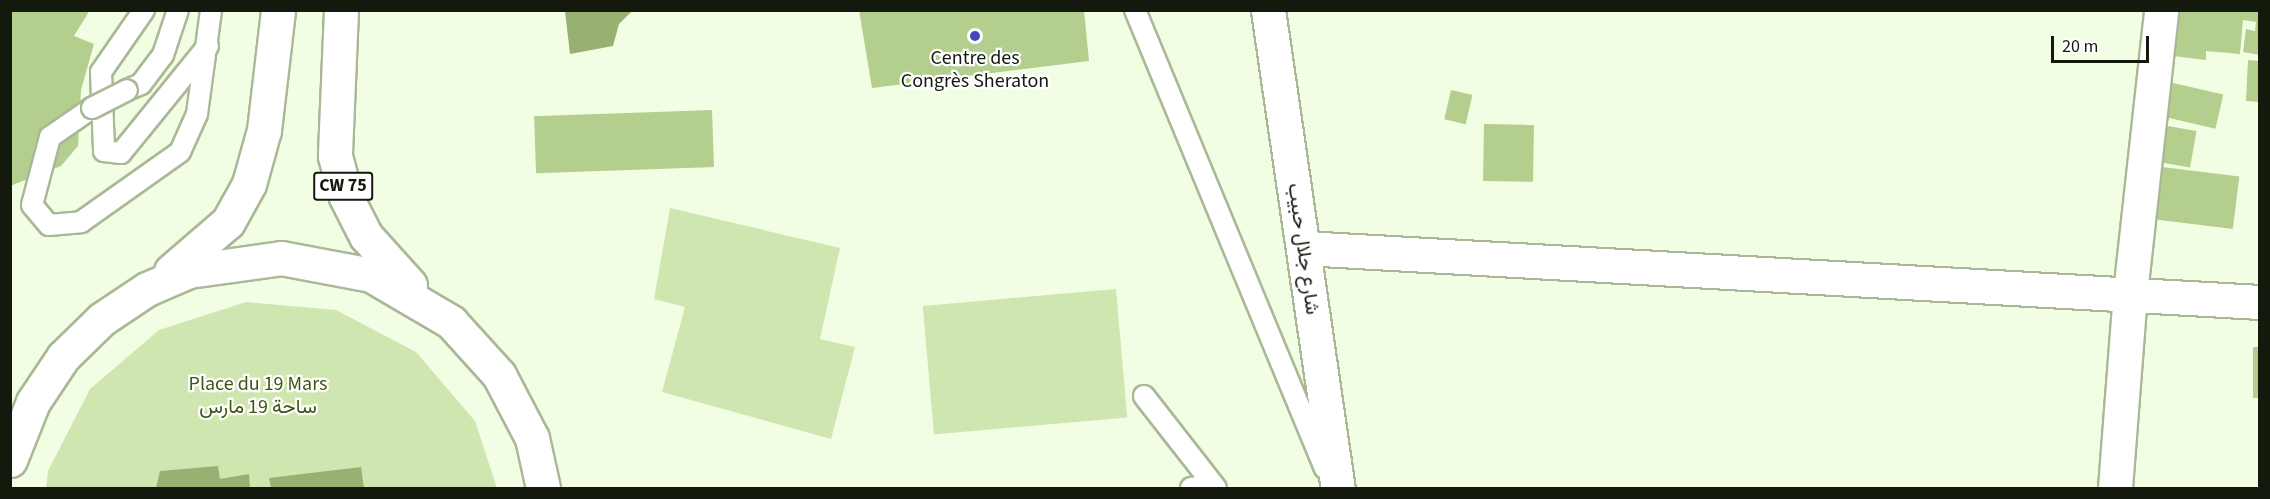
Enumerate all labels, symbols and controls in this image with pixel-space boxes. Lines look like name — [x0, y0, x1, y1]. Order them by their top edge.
scale bar — [2054, 24, 2152, 62]
marker: Centre des Congrès Sheraton — [968, 29, 982, 43]
text: 20 m — [2062, 34, 2098, 59]
place label: Centre des Congrès Sheraton — [901, 46, 1049, 93]
road number: CW 75 — [313, 171, 373, 201]
street label: شارع جلال حبيب — [1282, 182, 1324, 316]
park label: Place du 19 Mars ساحة 19 مارس — [189, 373, 327, 420]

